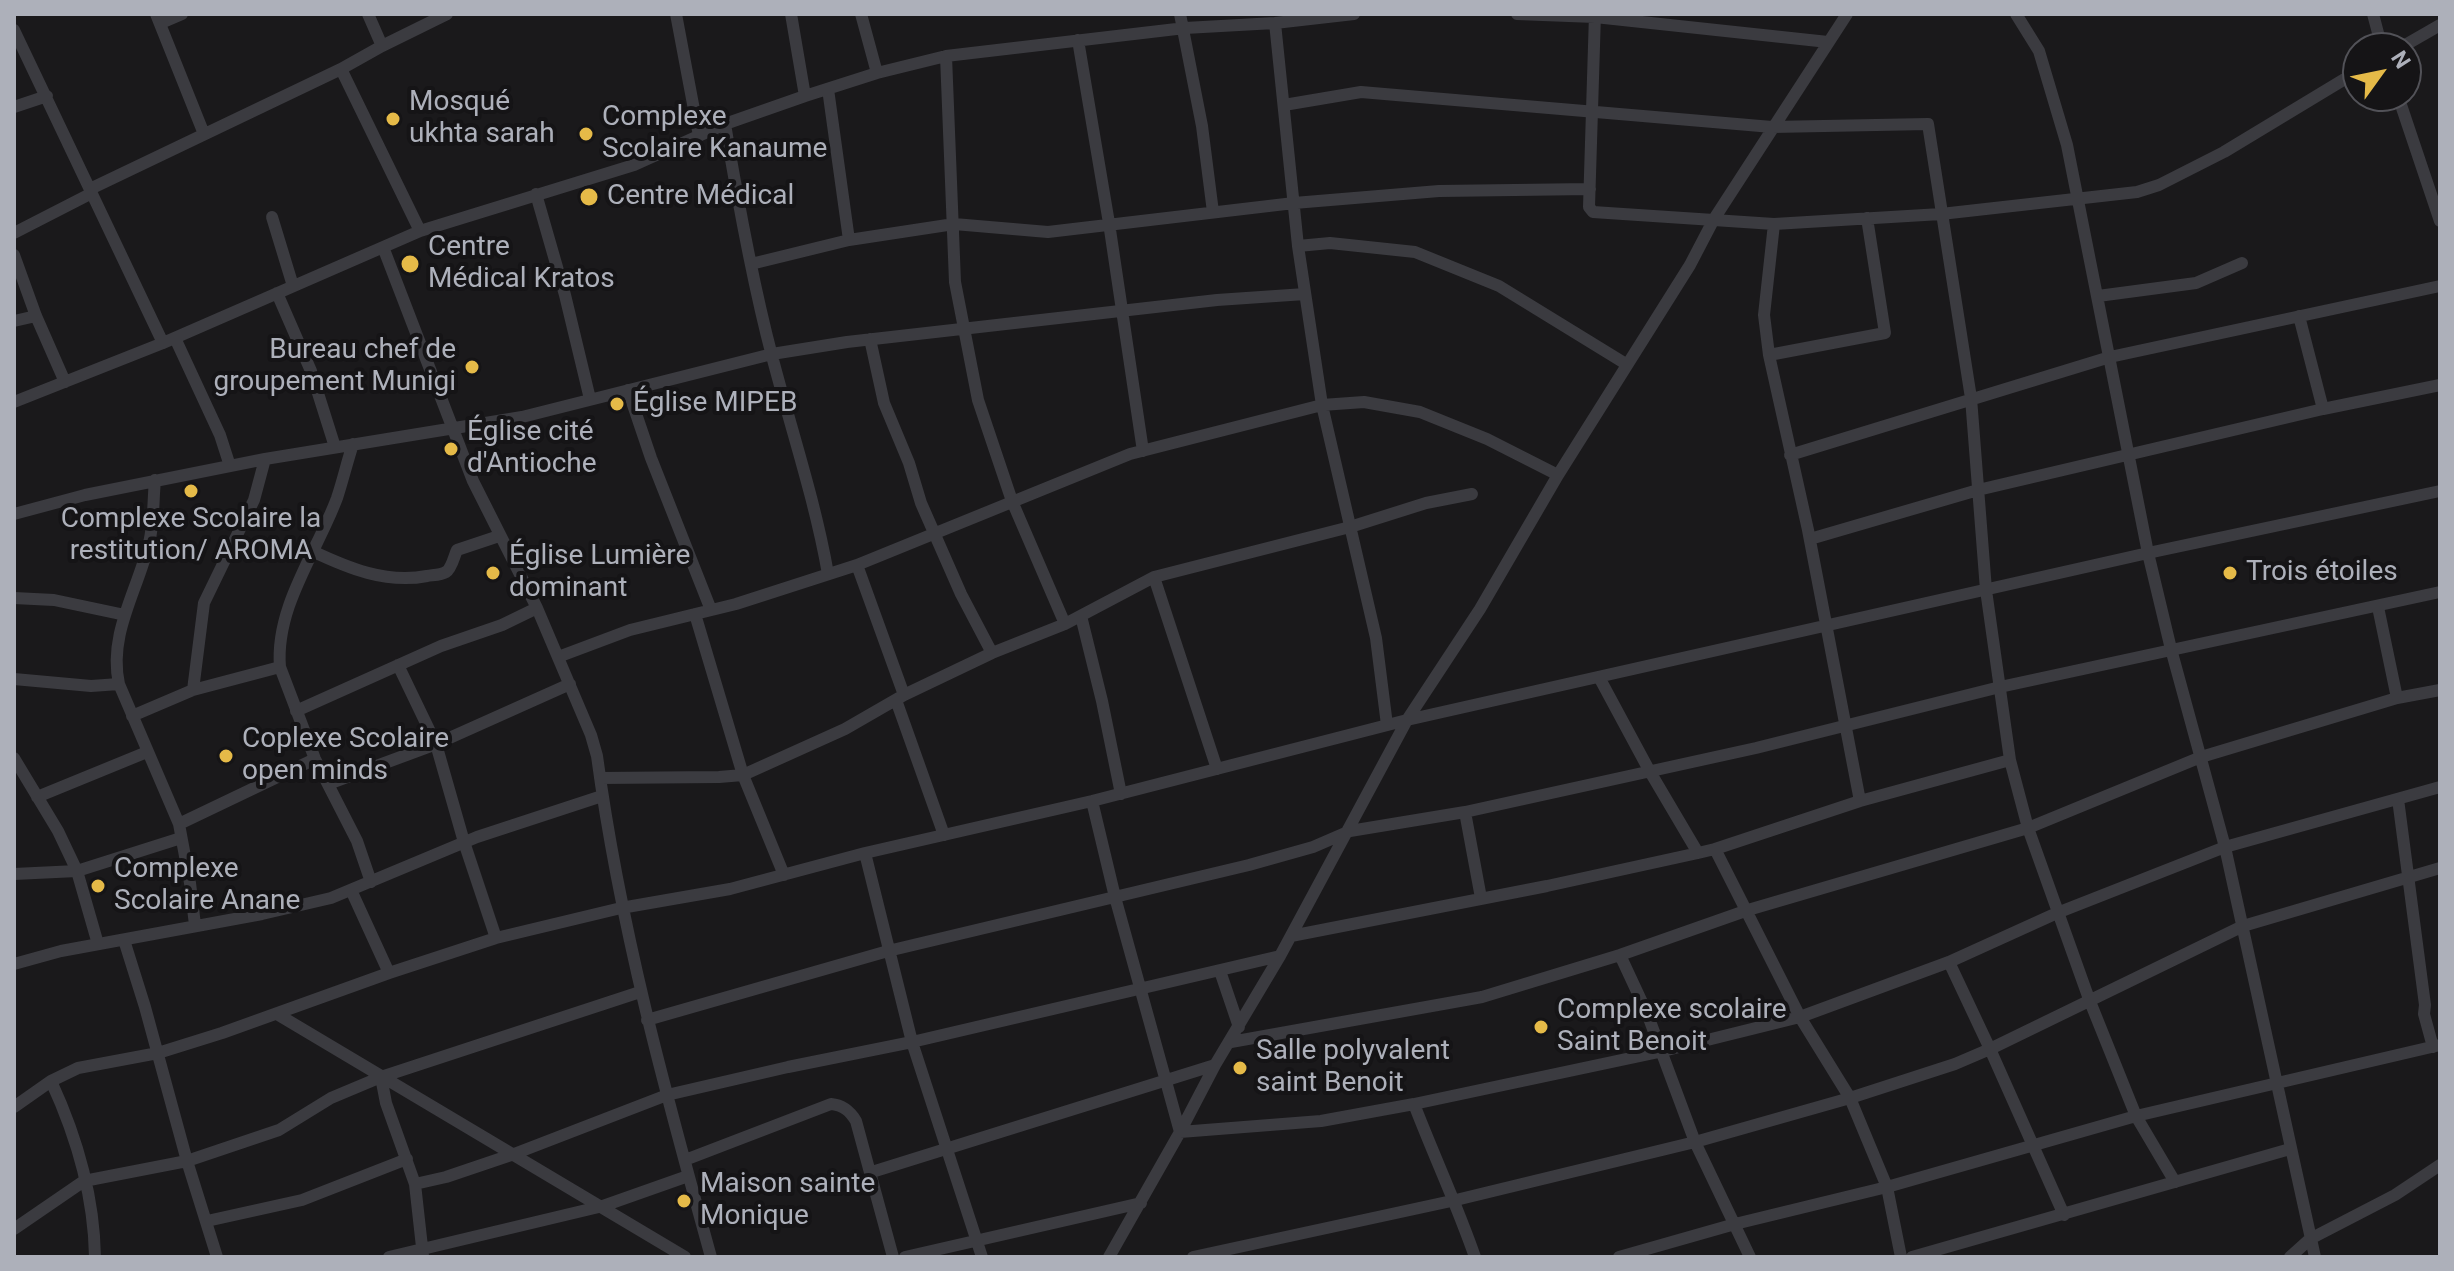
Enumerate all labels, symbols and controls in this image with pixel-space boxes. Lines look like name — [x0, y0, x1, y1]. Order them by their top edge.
north arrow — [2342, 32, 2422, 112]
text: N — [2386, 46, 2416, 73]
place label: Mosqué ukhta sarah — [409, 86, 555, 152]
place label: Complexe Scolaire Kanaume — [602, 101, 827, 167]
marker: Mosqué ukhta sarah — [384, 110, 402, 128]
marker: Complexe Scolaire Kanaume — [577, 125, 595, 143]
place label: Centre Médical — [607, 180, 794, 214]
marker: Centre Médical — [578, 186, 600, 208]
place label: Centre Médical Kratos — [428, 231, 615, 297]
marker: Centre Médical Kratos — [399, 253, 421, 275]
place label: Bureau chef de groupement Munigi — [213, 334, 456, 400]
marker: Bureau chef de groupement Munigi — [463, 358, 481, 376]
place label: Église MIPEB — [633, 387, 797, 421]
marker: Église MIPEB — [608, 395, 626, 413]
place label: Église cité d'Antioche — [467, 416, 597, 482]
marker: Église cité d'Antioche — [442, 440, 460, 458]
marker: Complexe Scolaire la restitution/ AROMA — [182, 482, 200, 500]
place label: Complexe Scolaire la restitution/ AROMA — [61, 503, 321, 569]
place label: Église Lumière dominant — [509, 540, 690, 606]
place label: Trois étoiles — [2246, 556, 2398, 590]
marker: Église Lumière dominant — [484, 564, 502, 582]
marker: Trois étoiles — [2221, 564, 2239, 582]
place label: Coplexe Scolaire open minds — [242, 723, 449, 789]
marker: Coplexe Scolaire open minds — [217, 747, 235, 765]
place label: Complexe Scolaire Anane — [114, 853, 300, 919]
marker: Complexe Scolaire Anane — [89, 877, 107, 895]
place label: Complexe scolaire Saint Benoit — [1557, 994, 1787, 1060]
marker: Complexe scolaire Saint Benoit — [1532, 1018, 1550, 1036]
place label: Salle polyvalent saint Benoit — [1256, 1035, 1450, 1101]
marker: Salle polyvalent saint Benoit — [1231, 1059, 1249, 1077]
place label: Maison sainte Monique — [700, 1168, 875, 1234]
marker: Maison sainte Monique — [675, 1192, 693, 1210]

